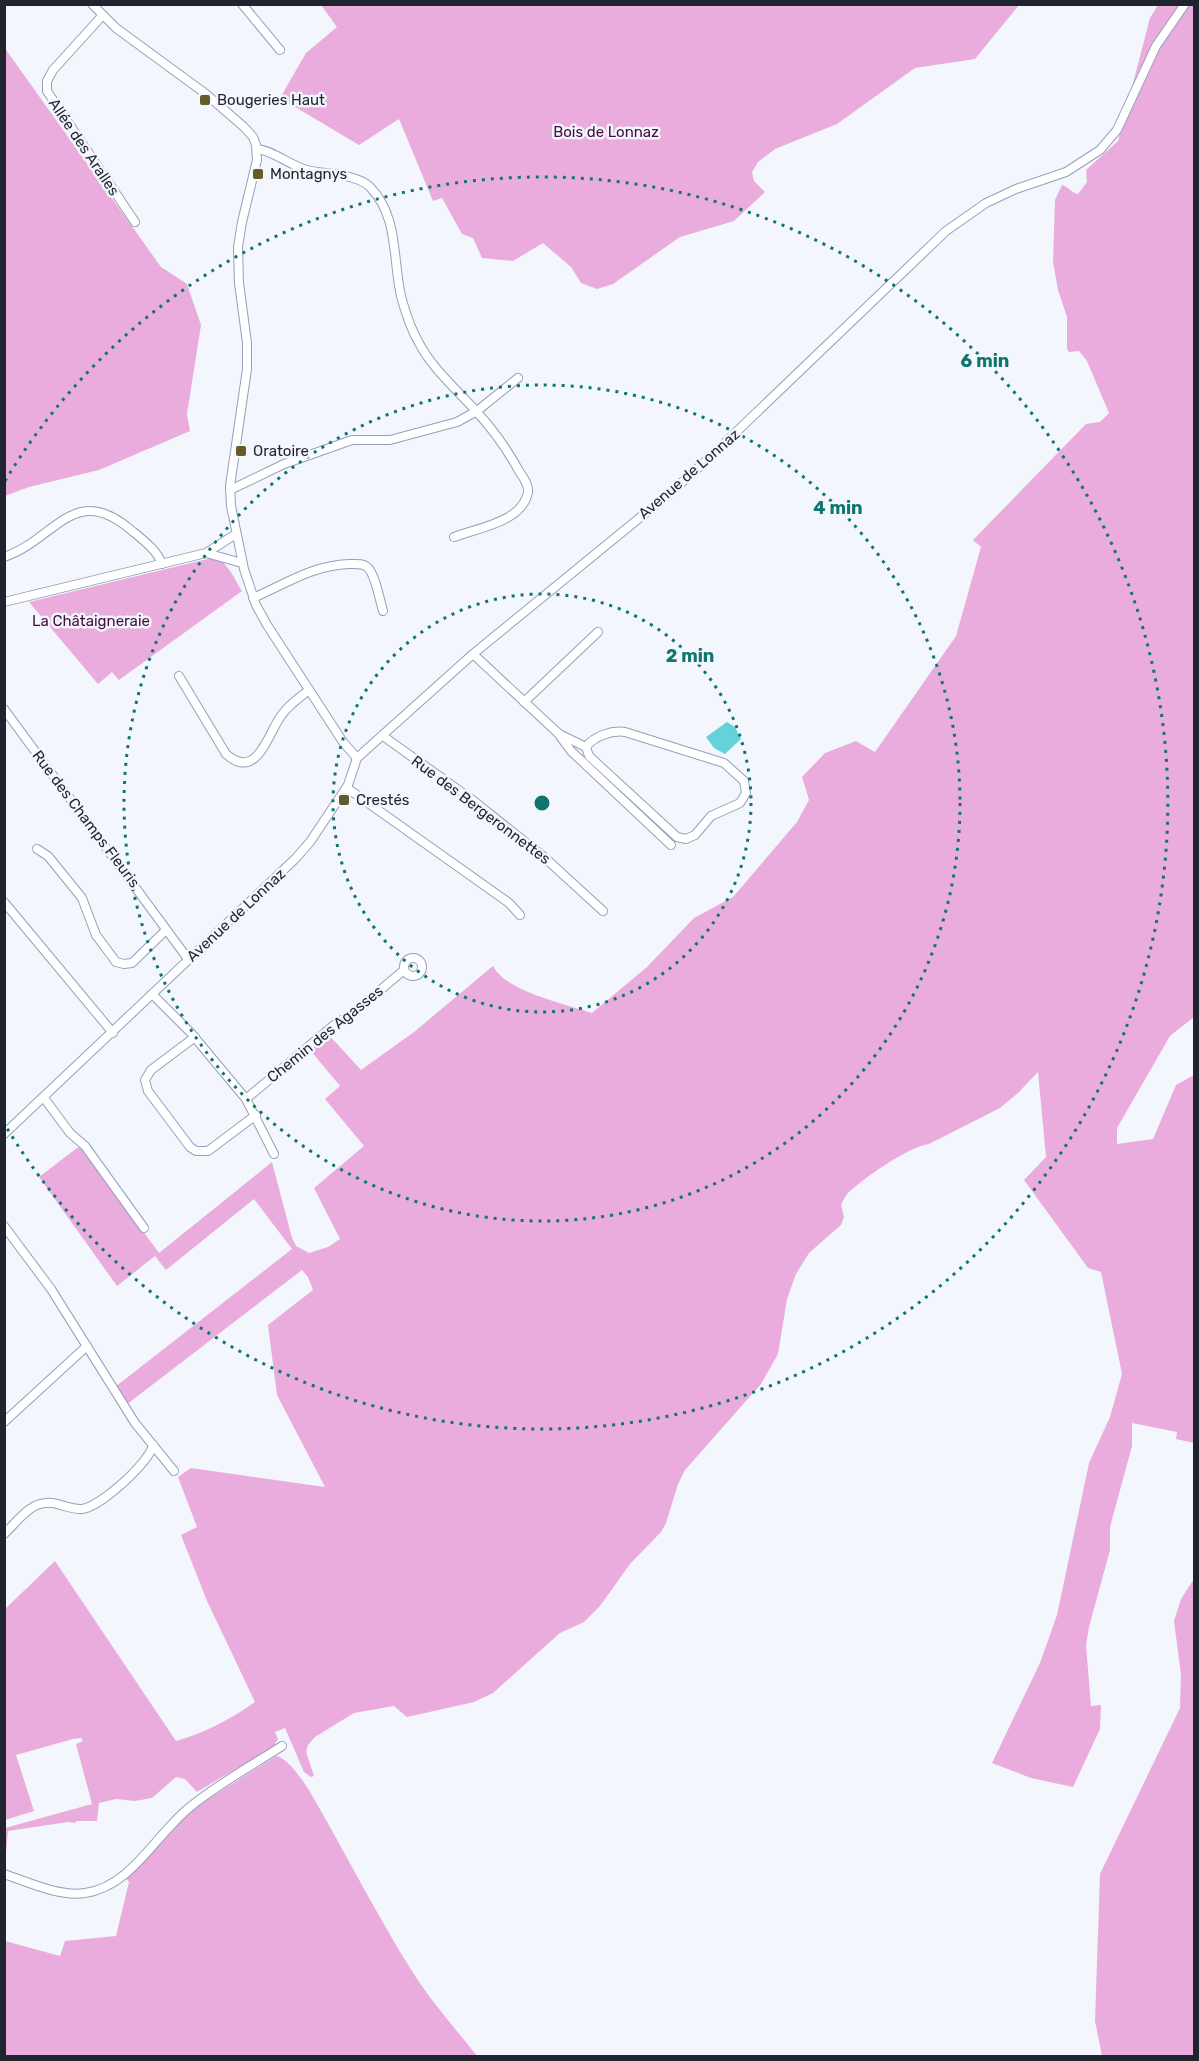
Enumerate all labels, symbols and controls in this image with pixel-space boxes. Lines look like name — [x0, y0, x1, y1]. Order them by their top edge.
place label: Bougeries Haut — [217, 91, 325, 109]
marker: Bougeries Haut — [198, 93, 212, 107]
street label: Allée des Aralles — [45, 95, 123, 199]
park label: Bois de Lonnaz — [553, 123, 659, 141]
place label: Montagnys — [270, 165, 347, 183]
marker: Montagnys — [251, 167, 265, 181]
text: 6 min — [961, 350, 1009, 372]
street label: Avenue de Lonnaz — [635, 425, 744, 523]
place label: Oratoire — [253, 442, 309, 460]
marker: Oratoire — [234, 444, 248, 458]
text: 4 min — [813, 497, 863, 519]
park label: La Châtaigneraie — [32, 612, 150, 630]
text: 2 min — [666, 645, 714, 667]
street label: Rue des Champs Fleuris — [28, 747, 144, 892]
street label: Rue des Bergeronnettes — [408, 752, 554, 868]
place label: Crestés — [356, 791, 410, 809]
marker: Crestés — [337, 793, 351, 807]
centre of rings — [532, 793, 552, 813]
street label: Avenue de Lonnaz — [183, 864, 289, 965]
street label: Chemin des Agasses — [263, 981, 387, 1086]

